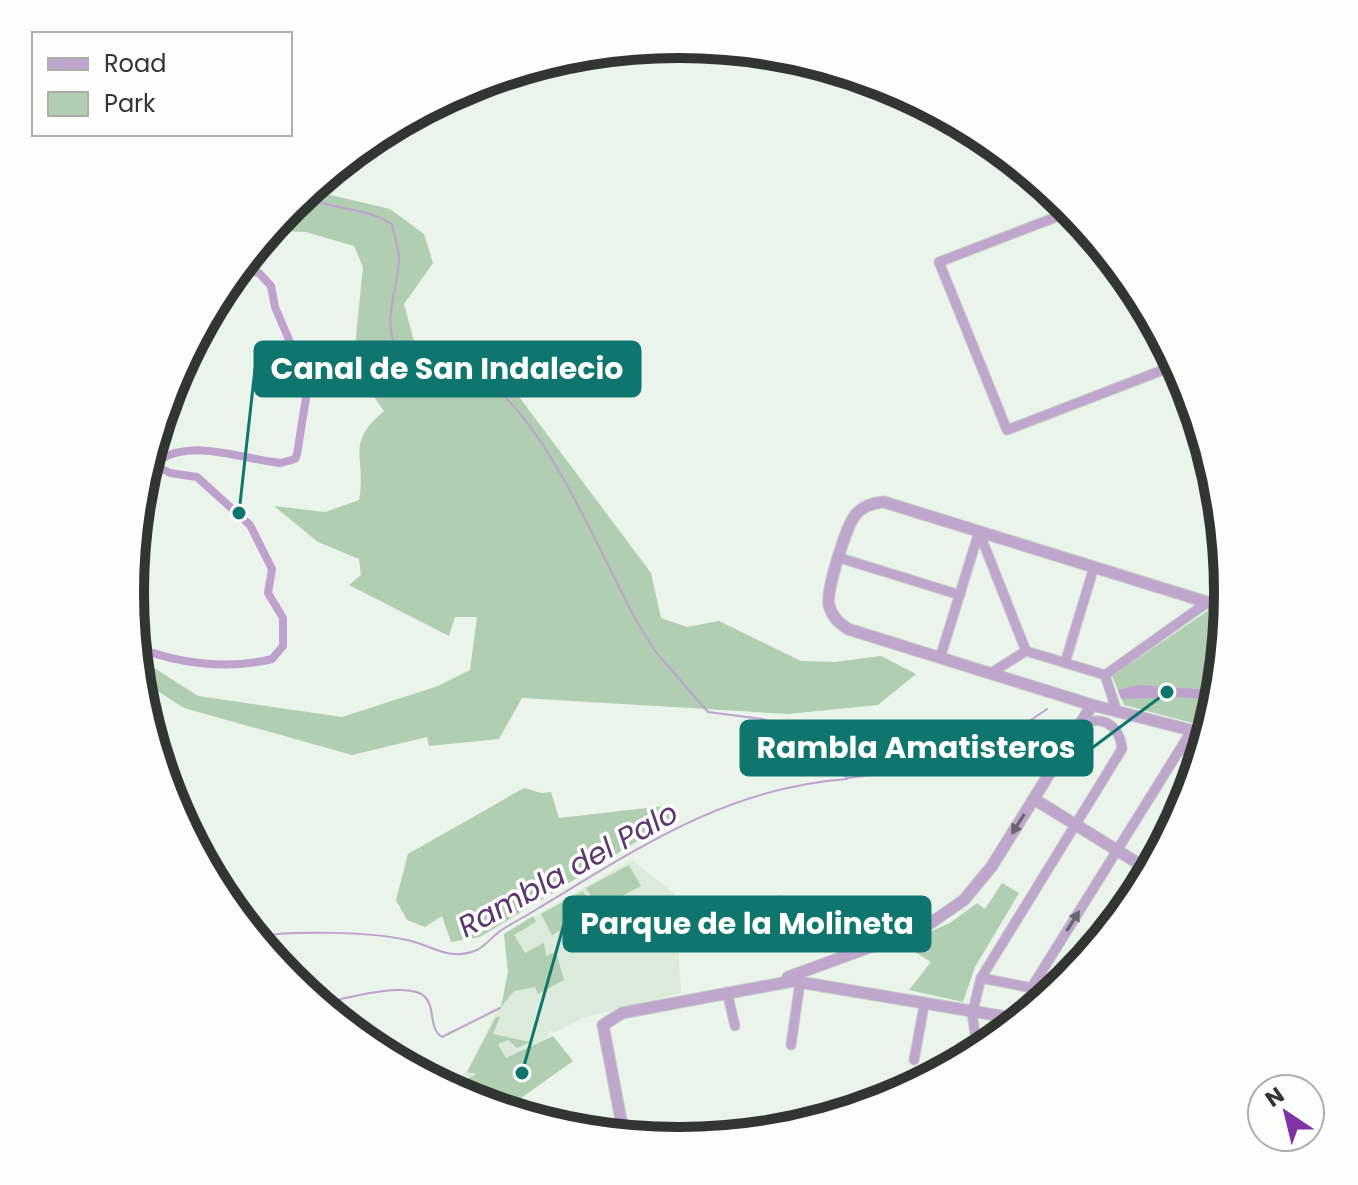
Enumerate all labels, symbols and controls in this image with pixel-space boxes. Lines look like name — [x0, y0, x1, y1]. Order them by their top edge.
legend — [32, 32, 292, 136]
text: Road — [104, 47, 166, 80]
text: Park — [104, 87, 156, 120]
callout: Canal de San Indalecio — [255, 342, 640, 396]
text: Canal de San Indalecio — [271, 347, 623, 390]
callout: Rambla Amatisteros — [741, 721, 1092, 775]
text: Rambla Amatisteros — [756, 726, 1076, 769]
water label: Rambla del Palo — [450, 791, 686, 948]
one-way arrow — [1011, 813, 1026, 836]
callout: Parque de la Molineta — [564, 897, 930, 951]
text: Parque de la Molineta — [580, 902, 914, 945]
one-way arrow — [1066, 910, 1080, 932]
north arrow — [1246, 1073, 1326, 1153]
text: N — [1259, 1080, 1290, 1114]

